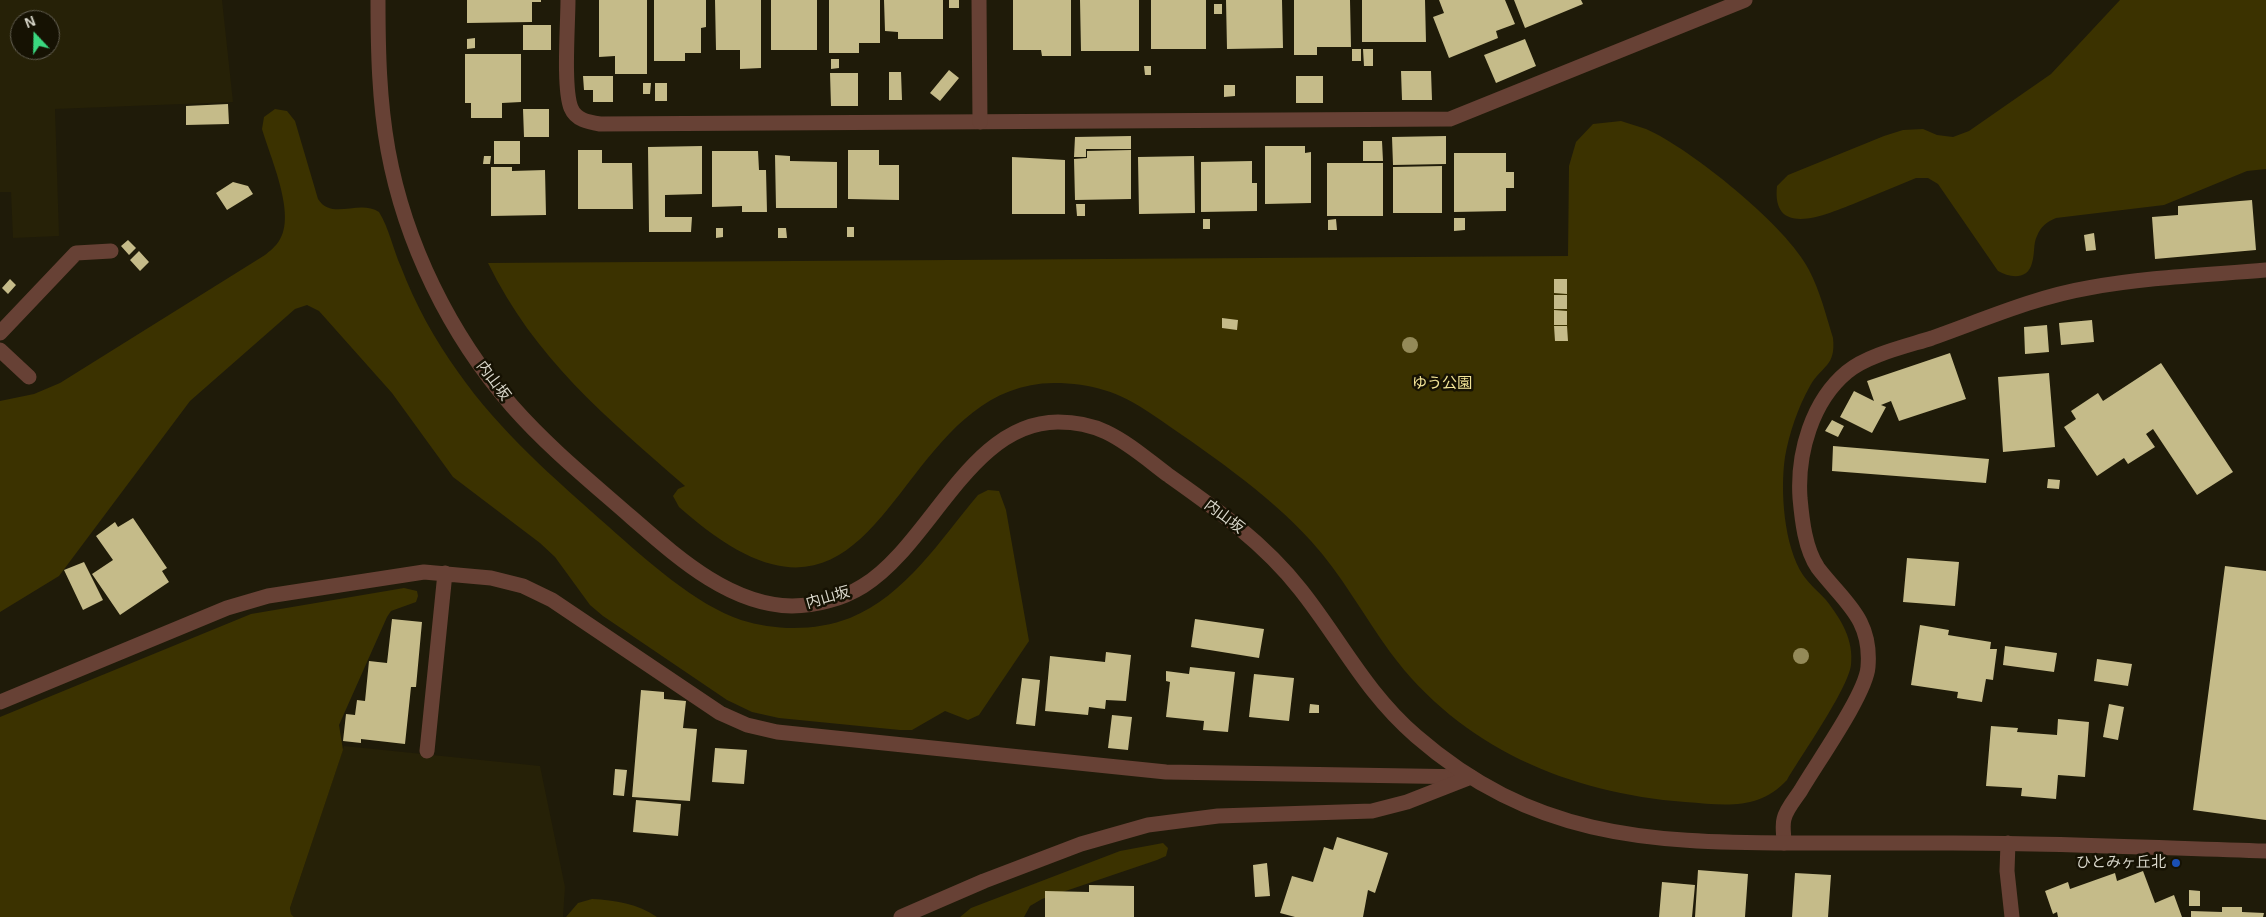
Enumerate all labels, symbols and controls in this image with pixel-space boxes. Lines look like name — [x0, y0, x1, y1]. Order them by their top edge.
north arrow — [10, 10, 60, 60]
text: N — [22, 13, 38, 31]
street label: 内山坂 — [472, 358, 514, 404]
park label: ゆう公園 — [1412, 375, 1472, 393]
street label: 内山坂 — [1201, 496, 1247, 538]
street label: 内山坂 — [804, 583, 852, 613]
place label: ひとみヶ丘北 — [2076, 854, 2166, 872]
marker: ひとみヶ丘北 — [2170, 857, 2182, 869]

